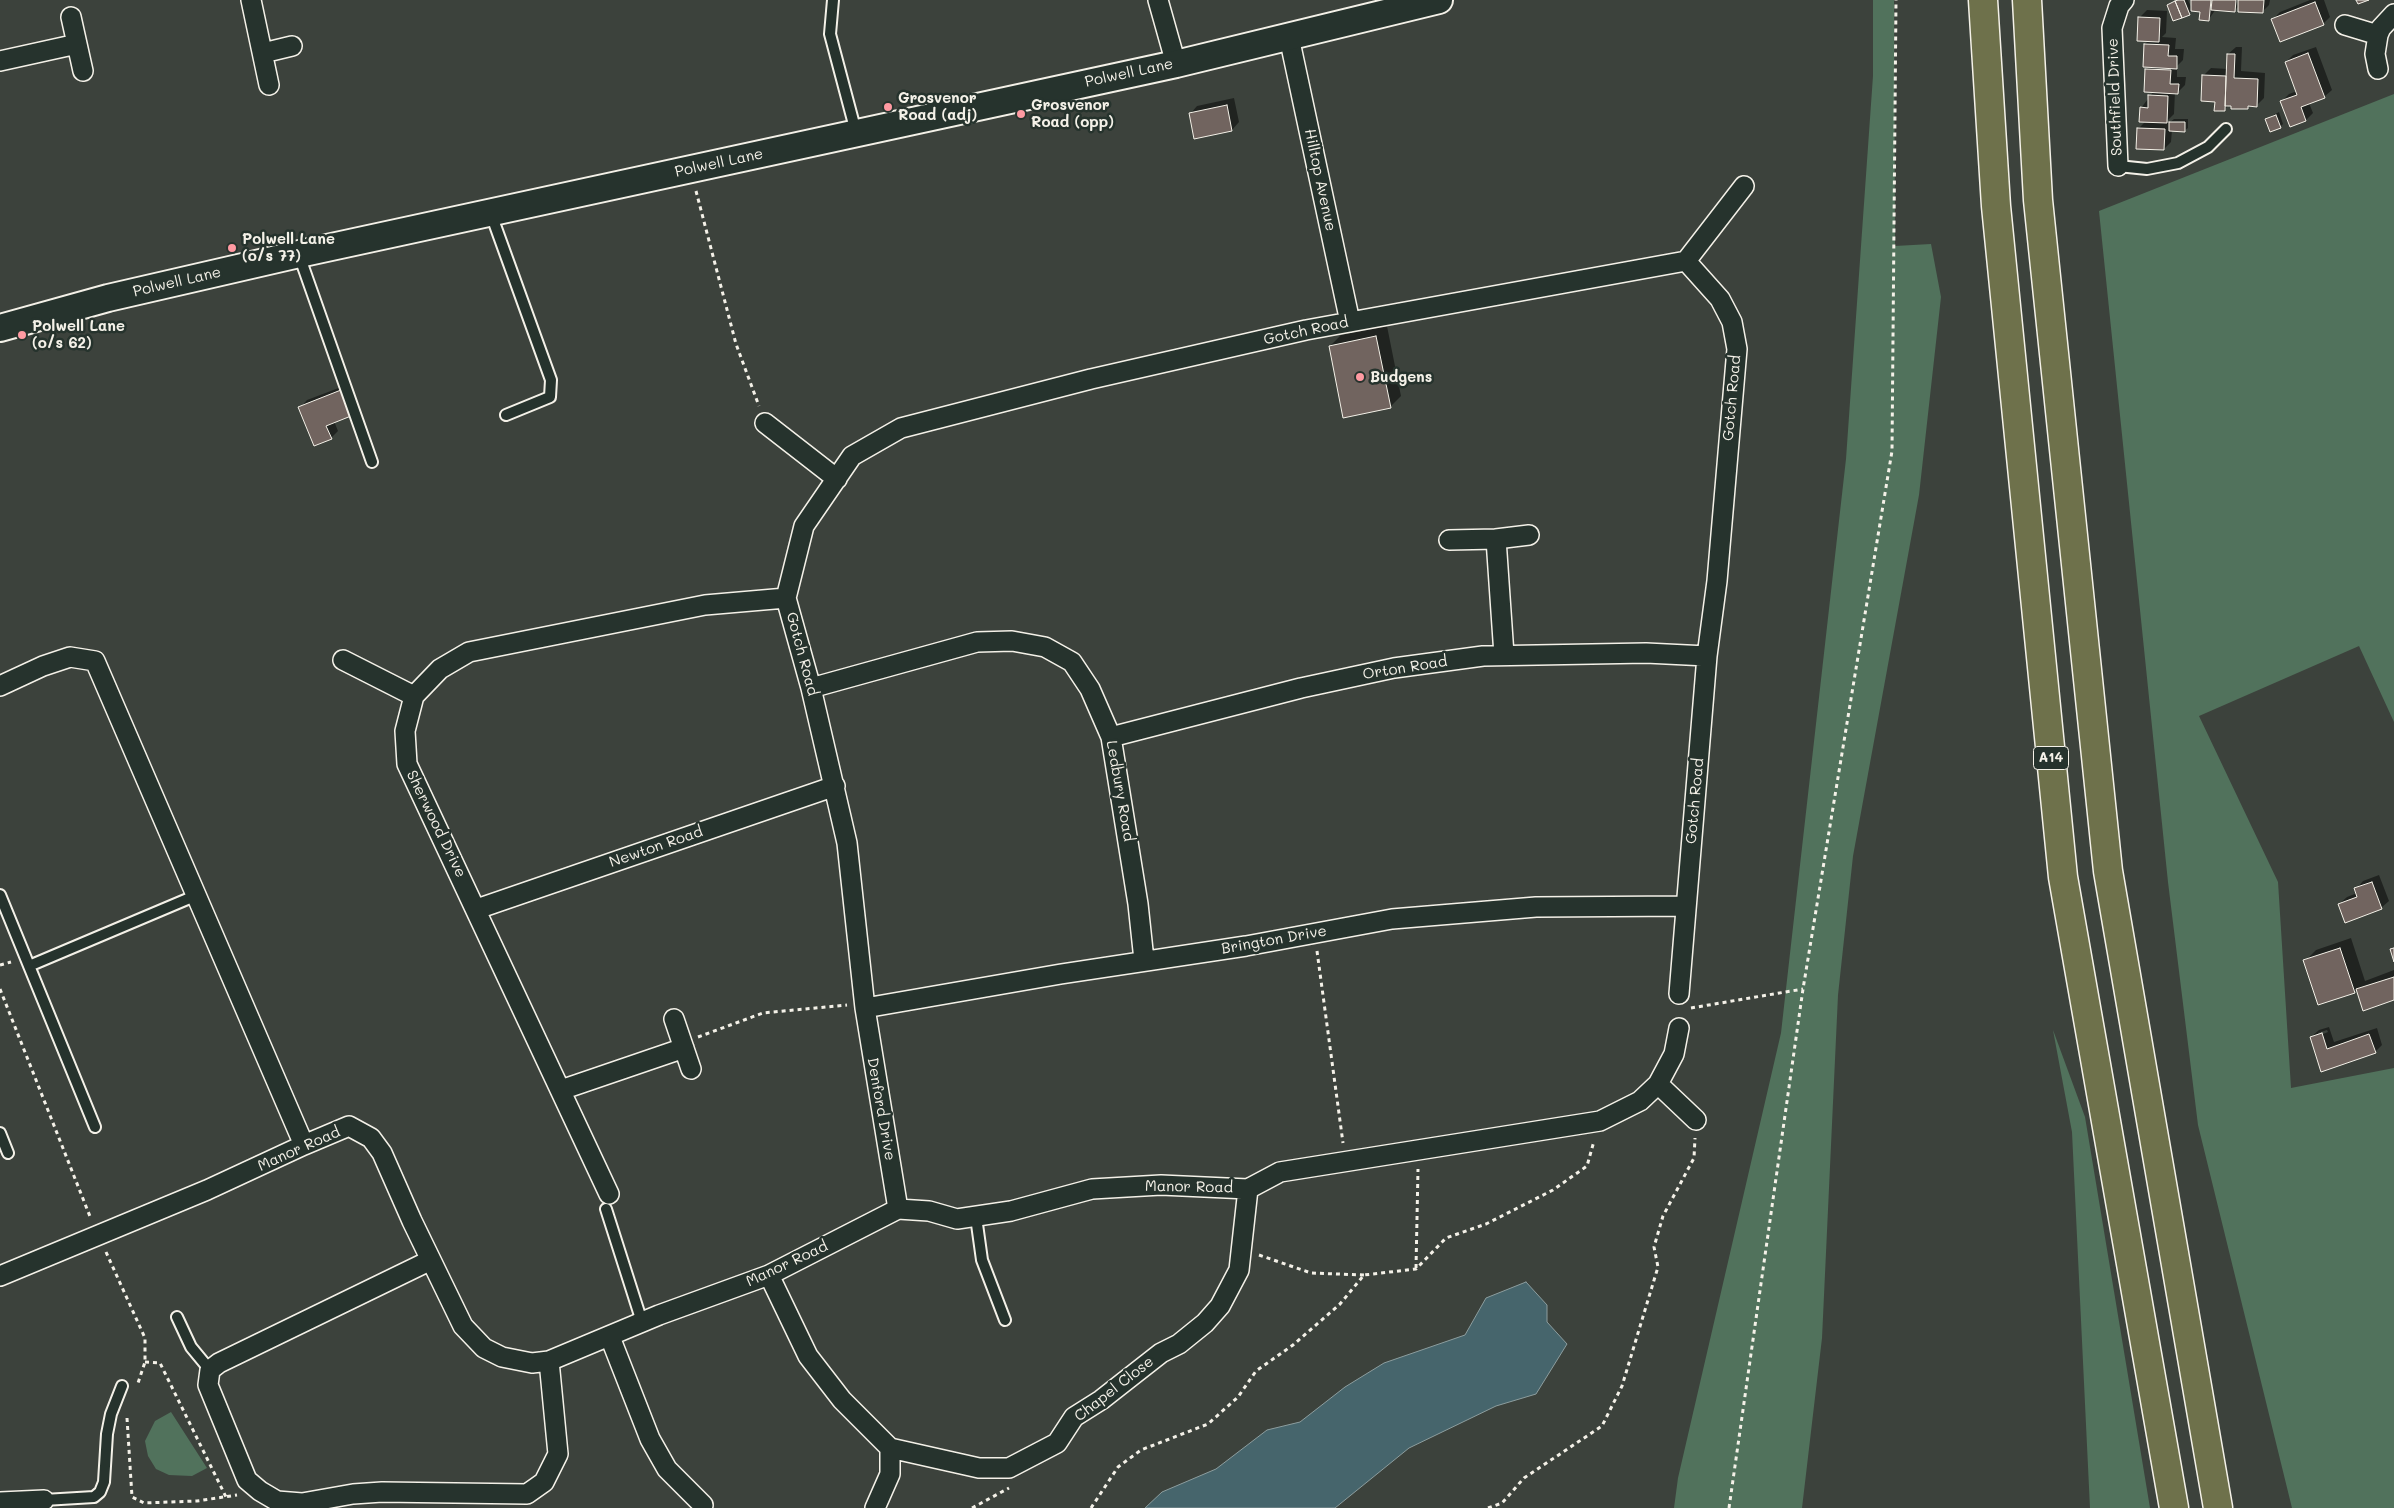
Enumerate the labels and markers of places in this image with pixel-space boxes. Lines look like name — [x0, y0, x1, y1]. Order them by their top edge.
place label: Grosvenor Road (adj) — [898, 89, 977, 124]
place label: Grosvenor Road (opp) — [1031, 96, 1114, 131]
marker: Grosvenor Road (adj) — [882, 101, 894, 113]
marker: Grosvenor Road (opp) — [1015, 108, 1027, 120]
place label: Polwell Lane (o/s 77) — [242, 230, 335, 265]
marker: Polwell Lane (o/s 77) — [226, 242, 238, 254]
place label: Polwell Lane (o/s 62) — [32, 317, 125, 352]
marker: Polwell Lane (o/s 62) — [16, 329, 28, 341]
place label: Budgens — [1370, 368, 1432, 386]
marker: Budgens — [1354, 371, 1366, 383]

